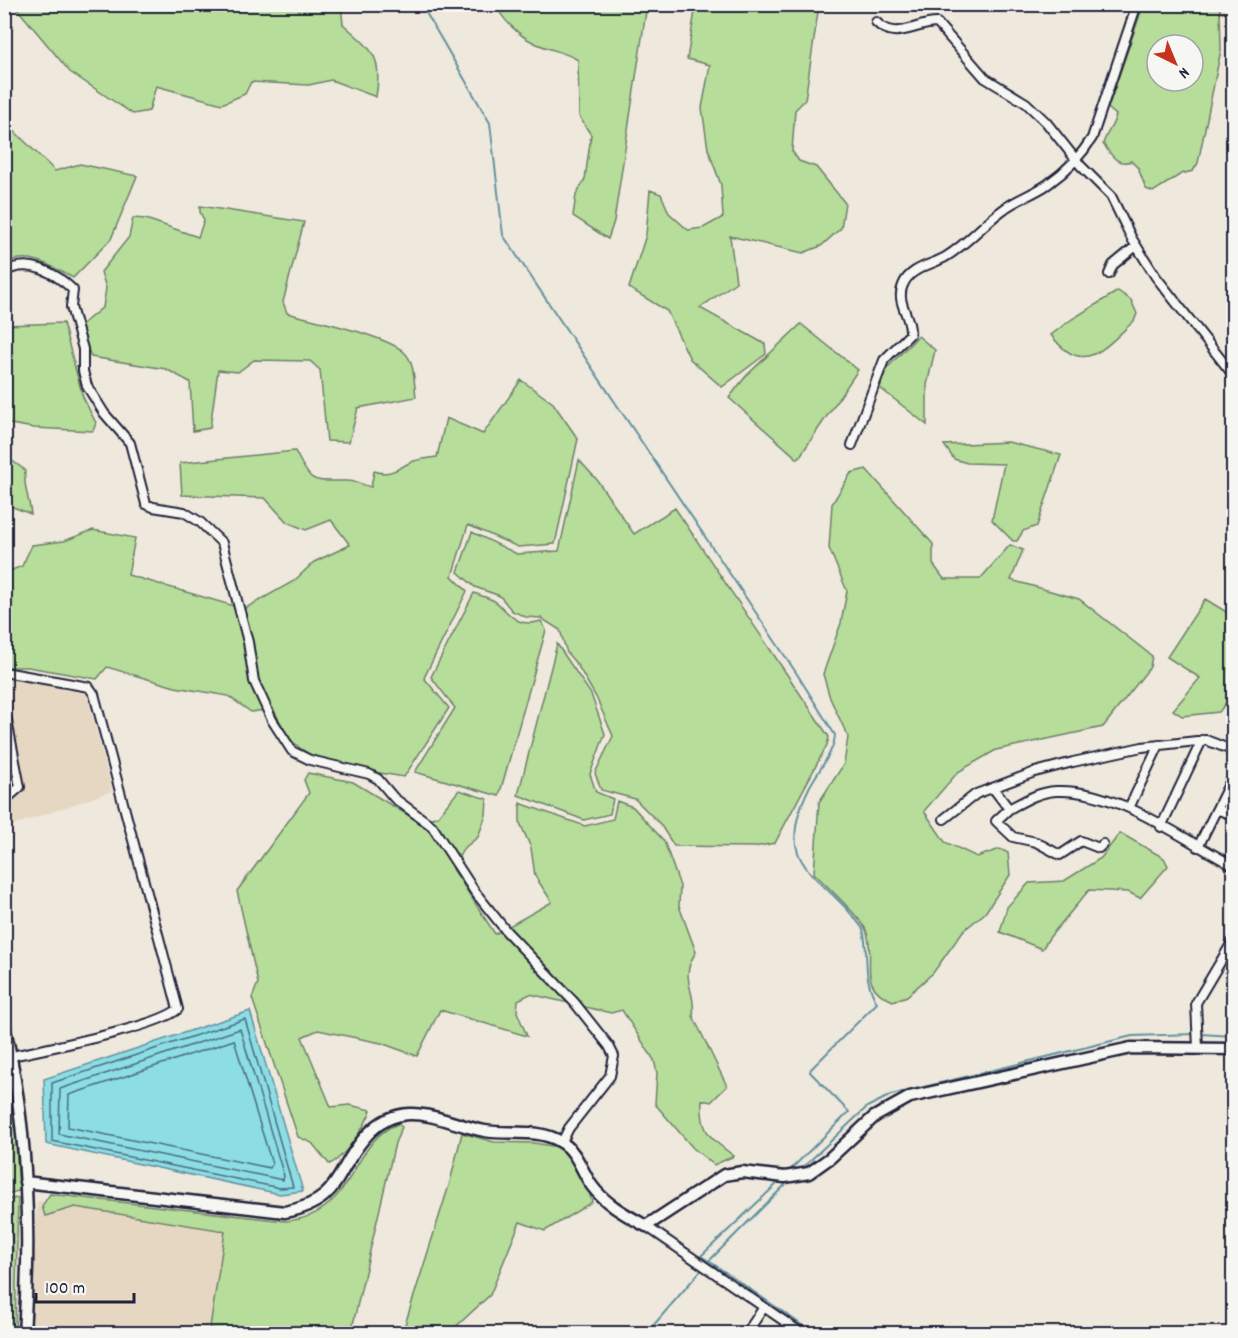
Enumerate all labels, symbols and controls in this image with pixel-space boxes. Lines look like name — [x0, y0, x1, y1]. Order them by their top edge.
north arrow — [1145, 33, 1205, 93]
text: N — [1173, 61, 1194, 83]
scale bar — [36, 1266, 134, 1304]
text: 100 m — [45, 1277, 85, 1302]

